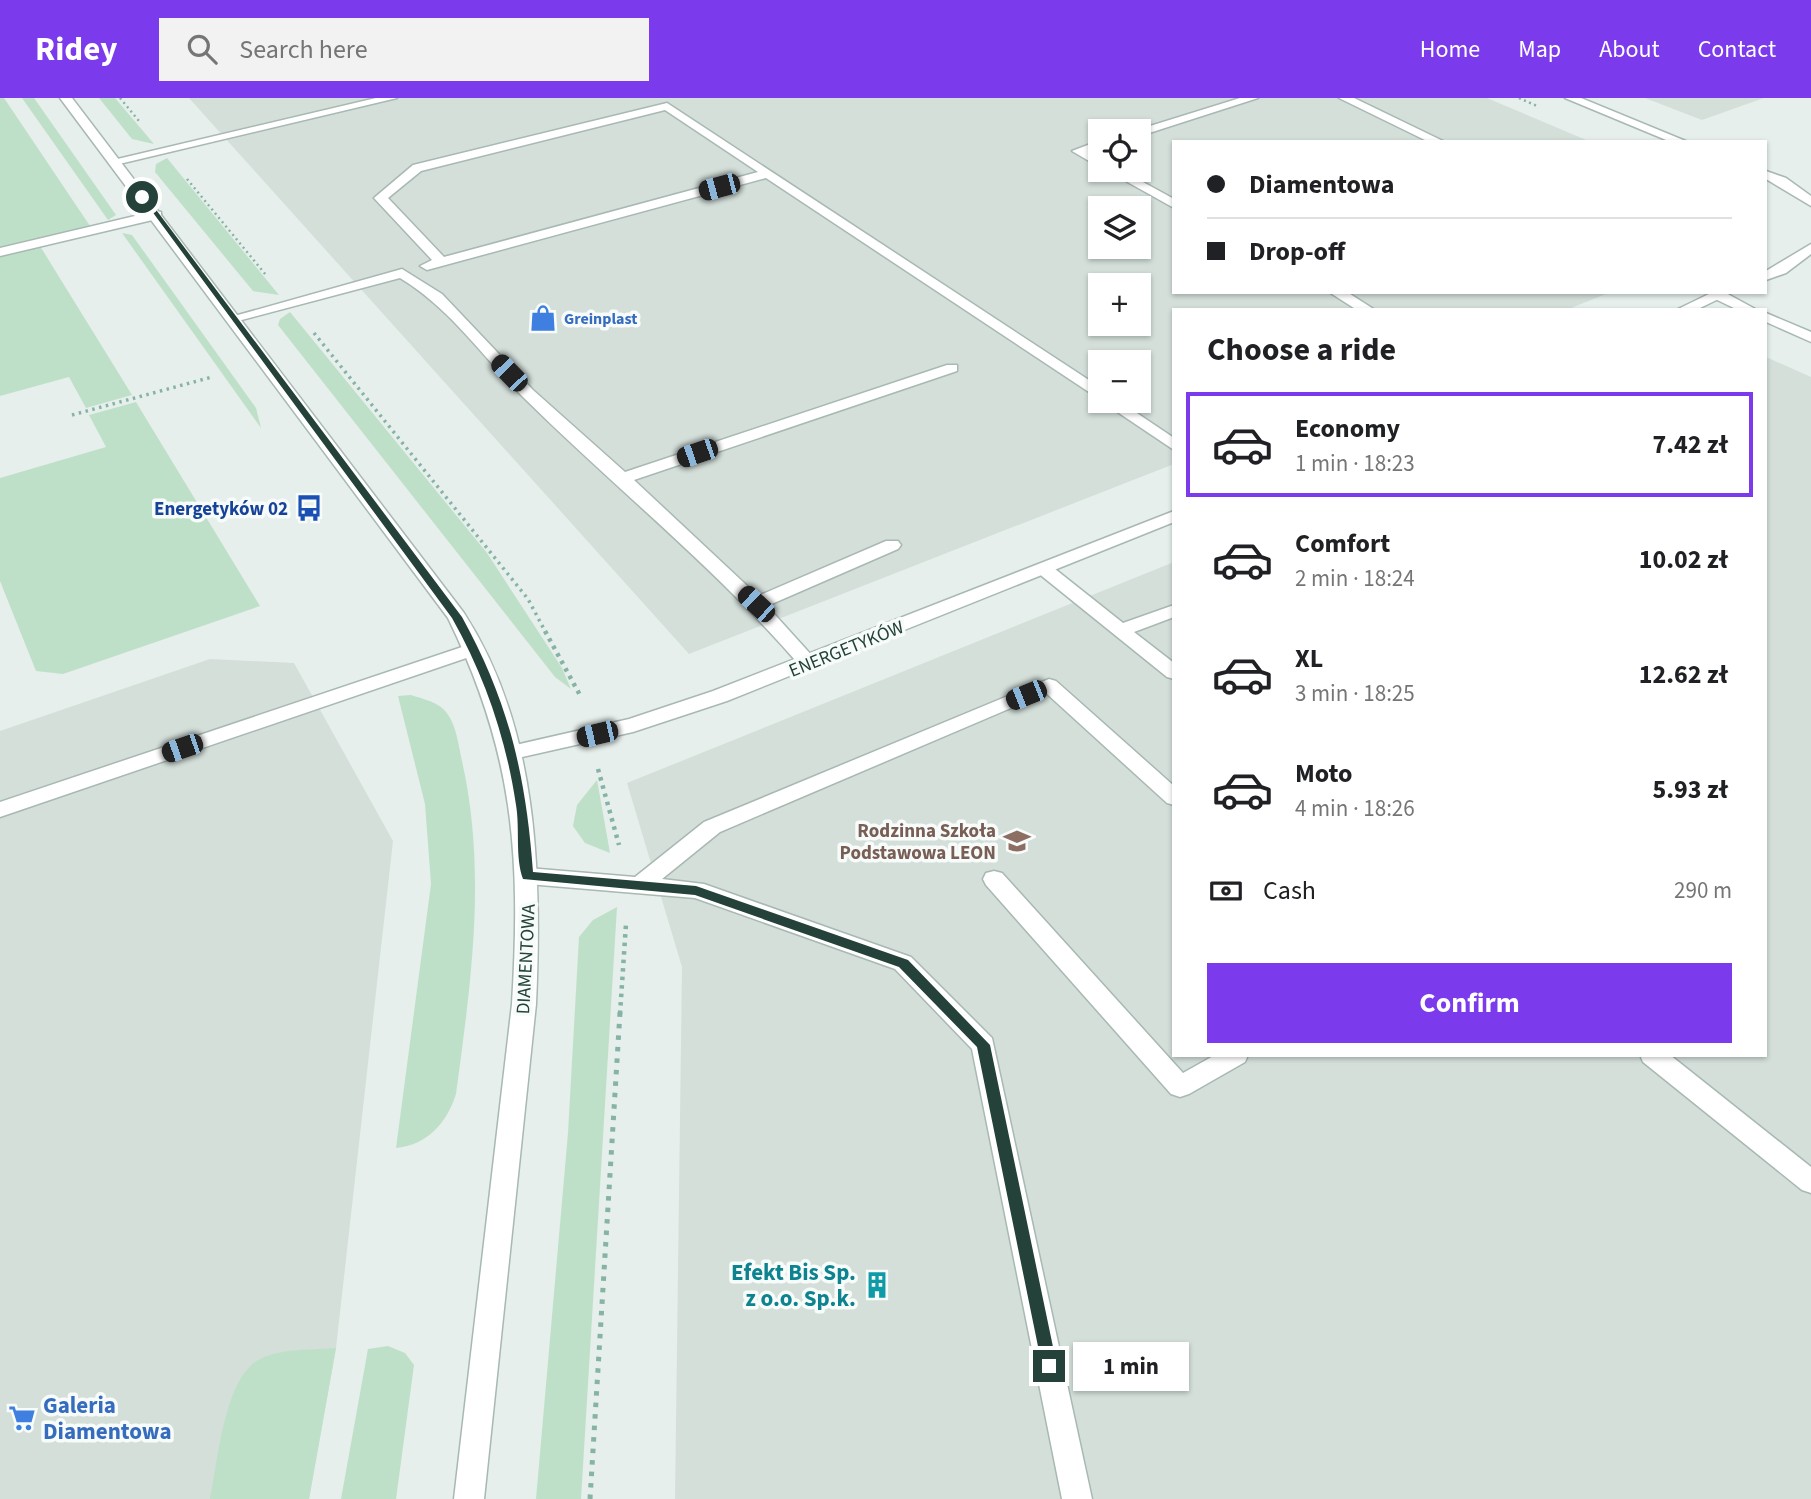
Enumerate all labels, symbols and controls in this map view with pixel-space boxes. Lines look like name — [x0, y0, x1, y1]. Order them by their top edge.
search box — [159, 18, 649, 81]
text: Ridey — [35, 26, 117, 73]
icon: search — [183, 30, 221, 68]
text: Search here — [239, 31, 368, 68]
text: Home — [1420, 32, 1480, 67]
text: Map — [1518, 32, 1561, 67]
text: About — [1599, 32, 1660, 67]
text: Contact — [1698, 32, 1776, 67]
map controls — [1088, 119, 1151, 413]
button: locate — [1088, 119, 1151, 182]
text: Diamentowa — [1249, 166, 1394, 203]
car — [696, 171, 743, 203]
route start — [126, 181, 158, 213]
button: layers — [1088, 196, 1151, 259]
text: Drop-off — [1249, 233, 1345, 270]
button: + — [1088, 273, 1151, 336]
shop icon: Greinplast — [528, 303, 558, 333]
place label: Greinplast — [564, 308, 637, 330]
text: Choose a ride — [1207, 327, 1396, 373]
button: − — [1088, 350, 1151, 413]
car — [487, 351, 532, 395]
text: Economy — [1295, 410, 1400, 447]
icon: car — [1211, 413, 1274, 476]
text: 7.42 zł — [1653, 426, 1728, 463]
car — [674, 436, 721, 470]
text: 1 min · 18:23 — [1295, 447, 1415, 480]
bus stop icon: Energetyków 02 — [294, 493, 324, 523]
place label: Energetyków 02 — [154, 496, 288, 523]
text: Comfort — [1295, 525, 1390, 562]
icon: car — [1211, 528, 1274, 591]
text: 10.02 zł — [1639, 541, 1728, 578]
text: 2 min · 18:24 — [1295, 562, 1415, 595]
car — [734, 582, 779, 626]
street label: ENERGETYKÓW — [785, 614, 908, 685]
text: XL — [1295, 640, 1323, 677]
icon: car — [1211, 643, 1274, 706]
text: 12.62 zł — [1639, 656, 1728, 693]
car — [1003, 677, 1050, 713]
text: 3 min · 18:25 — [1295, 677, 1415, 710]
car — [575, 719, 620, 749]
car — [159, 731, 206, 765]
text: Moto — [1295, 755, 1352, 792]
icon: car — [1211, 758, 1274, 821]
text: 5.93 zł — [1653, 771, 1728, 808]
text: 4 min · 18:26 — [1295, 792, 1415, 825]
place label: Rodzinna Szkoła Podstawowa LEON — [839, 818, 996, 867]
school or university icon: Rodzinna Szkoła Podstawowa LEON — [1002, 826, 1032, 856]
icon: cash — [1207, 872, 1245, 910]
text: Cash — [1263, 872, 1316, 909]
text: 290 m — [1674, 874, 1732, 907]
street label: DIAMENTOWA — [510, 902, 543, 1015]
button: Confirm — [1207, 963, 1732, 1043]
place label: Efekt Bis Sp. z o.o. Sp.k. — [731, 1256, 856, 1315]
building icon: Efekt Bis Sp. z o.o. Sp.k. — [862, 1270, 892, 1300]
callout: 1 min — [1074, 1342, 1189, 1390]
route end — [1033, 1350, 1065, 1382]
text: 1 min — [1103, 1350, 1159, 1383]
place label: Galeria Diamentowa — [43, 1389, 172, 1448]
supermarket icon: Galeria Diamentowa — [7, 1403, 37, 1433]

